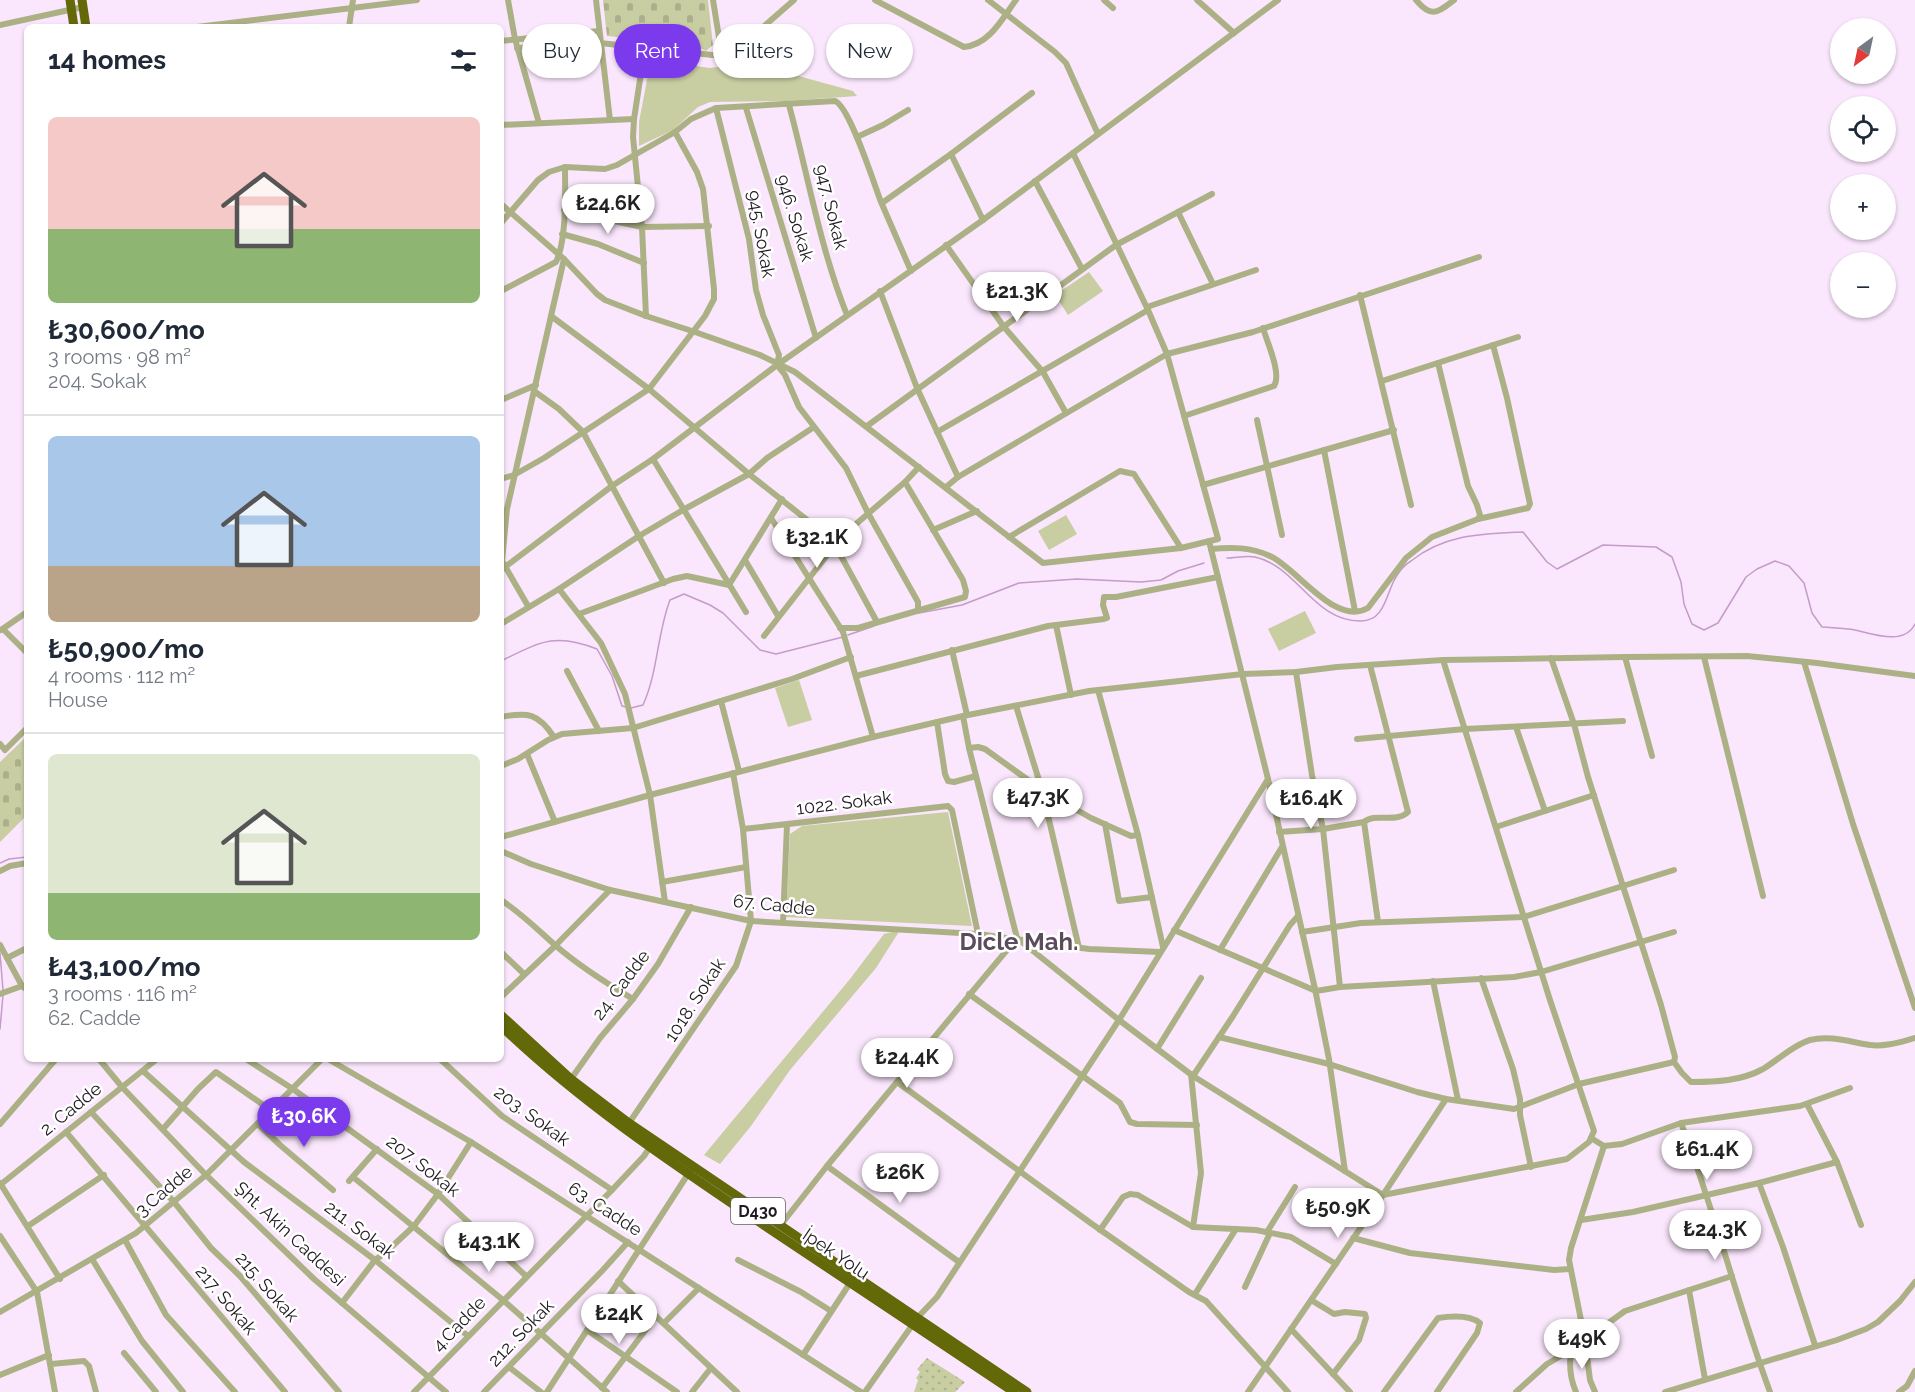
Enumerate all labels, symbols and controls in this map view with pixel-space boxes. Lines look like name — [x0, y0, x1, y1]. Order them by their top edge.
north arrow — [1830, 18, 1896, 84]
map controls — [1830, 18, 1896, 318]
chip: Buy — [522, 24, 602, 78]
chip: Rent — [614, 24, 701, 78]
chip: Filters — [713, 24, 814, 78]
chip: New — [826, 24, 913, 78]
icon: filters — [447, 44, 480, 77]
text: 14 homes — [48, 45, 166, 75]
button: locate — [1830, 96, 1896, 162]
icon: home — [210, 156, 318, 264]
street label: 947. Sokak — [811, 162, 852, 252]
street label: 946. Sokak — [772, 172, 819, 264]
button: + — [1830, 174, 1896, 240]
pin: ₺24.6K — [559, 184, 657, 235]
street label: 945. Sokak — [743, 188, 780, 280]
text: ₺24.6K — [576, 191, 640, 215]
button: − — [1830, 252, 1896, 318]
pin: ₺21.3K — [968, 272, 1066, 323]
text: ₺21.3K — [986, 279, 1048, 303]
text: ₺30,600/mo — [48, 315, 205, 345]
text: 3 rooms · 98 m² — [48, 345, 191, 369]
text: 204. Sokak — [48, 369, 147, 393]
icon: home — [210, 475, 318, 583]
pin: ₺32.1K — [768, 518, 866, 569]
text: ₺32.1K — [786, 525, 848, 549]
text: ₺50,900/mo — [48, 634, 204, 664]
text: 4 rooms · 112 m² — [48, 664, 195, 688]
text: House — [48, 688, 108, 712]
pin: ₺47.3K — [989, 778, 1087, 829]
pin: ₺16.4K — [1262, 779, 1360, 830]
text: ₺47.3K — [1007, 785, 1069, 809]
street label: 1022. Sokak — [795, 786, 893, 819]
text: ₺16.4K — [1279, 786, 1343, 810]
icon: home — [210, 793, 318, 901]
street label: 67. Cadde — [732, 890, 817, 919]
district label: Dicle Mah. — [960, 927, 1078, 956]
street label: 24. Cadde — [587, 945, 654, 1024]
text: ₺43,100/mo — [48, 952, 201, 982]
street label: 1018. Sokak — [660, 954, 730, 1046]
text: 3 rooms · 116 m² — [48, 982, 197, 1006]
text: 62. Cadde — [48, 1006, 141, 1030]
pin: ₺24.4K — [858, 1038, 956, 1089]
text: ₺24.4K — [875, 1045, 939, 1069]
street label: 2. Cadde — [36, 1077, 106, 1140]
street label: 203. Sokak — [490, 1081, 575, 1150]
pin: ₺30.6K — [255, 1097, 353, 1148]
text: ₺30.6K — [271, 1104, 337, 1128]
street label: 207. Sokak — [382, 1130, 464, 1201]
pin: ₺61.4K — [1658, 1130, 1756, 1181]
text: ₺61.4K — [1675, 1137, 1739, 1161]
pin: ₺26K — [864, 1153, 936, 1204]
street label: 3.Cadde — [131, 1160, 197, 1220]
text: ₺26K — [876, 1160, 924, 1184]
street label: Şht. Akin Caddesi — [231, 1177, 350, 1290]
street label: 63. Cadde — [565, 1177, 646, 1240]
pin: ₺50.9K — [1289, 1188, 1387, 1239]
text: ₺50.9K — [1306, 1195, 1370, 1219]
street label: 211. Sokak — [321, 1196, 400, 1263]
road number: D430 — [731, 1198, 785, 1224]
pin: ₺24.3K — [1666, 1210, 1764, 1261]
text: ₺24.3K — [1683, 1217, 1747, 1241]
pin: ₺43.1K — [440, 1222, 538, 1273]
street label: İpek Yolu — [799, 1224, 874, 1284]
text: ₺43.1K — [458, 1229, 520, 1253]
street label: 215. Sokak — [231, 1248, 304, 1326]
street label: 217. Sokak — [191, 1261, 262, 1339]
street label: 4.Cadde — [427, 1292, 490, 1355]
street label: 212. Sokak — [484, 1294, 558, 1371]
pin: ₺24K — [583, 1294, 655, 1345]
text: ₺24K — [595, 1301, 643, 1325]
pin: ₺49K — [1546, 1319, 1618, 1370]
text: ₺49K — [1558, 1326, 1606, 1350]

